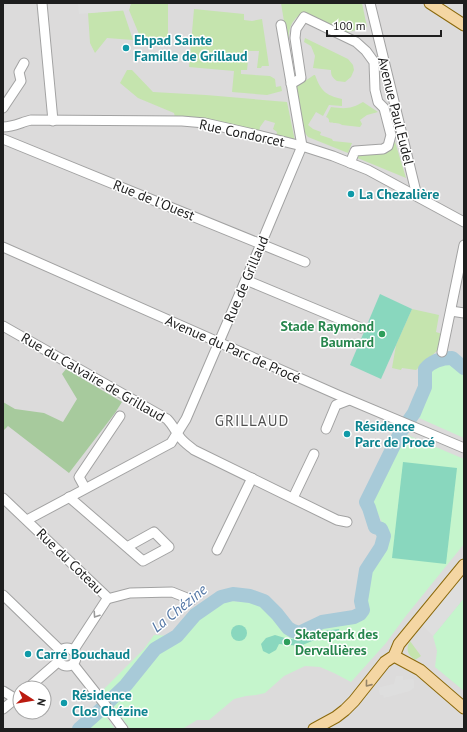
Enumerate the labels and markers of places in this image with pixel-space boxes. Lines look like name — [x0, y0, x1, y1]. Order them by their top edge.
place label: Ehpad Sainte Famille de Grillaud — [134, 31, 247, 65]
marker: Ehpad Sainte Famille de Grillaud — [121, 43, 131, 53]
place label: La Chezalière — [359, 185, 439, 203]
marker: La Chezalière — [346, 189, 356, 199]
place label: Stade Raymond Baumard — [281, 317, 374, 351]
marker: Stade Raymond Baumard — [377, 329, 387, 339]
place label: Résidence Parc de Procé — [355, 417, 435, 451]
marker: Résidence Parc de Procé — [342, 429, 352, 439]
place label: Skatepark des Dervallières — [295, 625, 378, 659]
marker: Skatepark des Dervallières — [282, 637, 292, 647]
place label: Carré Bouchaud — [36, 645, 130, 663]
marker: Carré Bouchaud — [23, 649, 33, 659]
place label: Résidence Clos Chézine — [72, 686, 148, 720]
marker: Résidence Clos Chézine — [59, 698, 69, 708]

